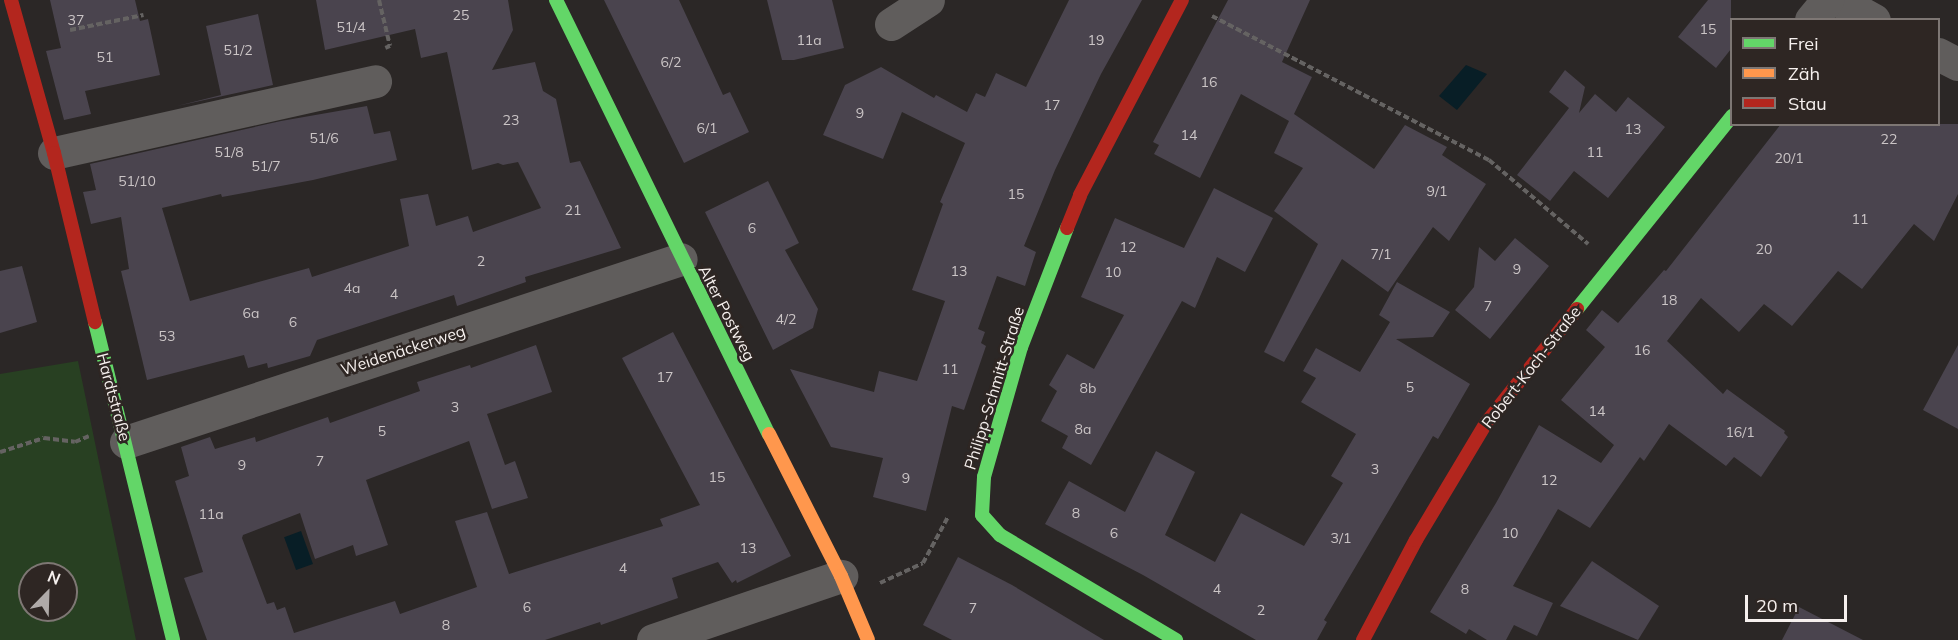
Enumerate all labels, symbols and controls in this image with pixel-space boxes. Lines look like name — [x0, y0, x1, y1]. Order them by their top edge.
house number: 25 — [453, 7, 469, 23]
house number: 37 — [68, 12, 84, 28]
legend — [1730, 18, 1940, 126]
house number: 51/4 — [336, 19, 366, 35]
house number: 15 — [1700, 21, 1716, 37]
house number: 11a — [796, 32, 822, 48]
house number: 19 — [1088, 32, 1104, 48]
text: Frei — [1788, 32, 1818, 55]
house number: 51/2 — [223, 42, 253, 58]
house number: 51 — [97, 49, 113, 65]
house number: 6/2 — [661, 54, 681, 70]
text: Zäh — [1788, 62, 1820, 85]
house number: 16 — [1201, 74, 1217, 90]
text: Stau — [1788, 92, 1827, 115]
house number: 17 — [1044, 97, 1060, 113]
house number: 9 — [856, 105, 864, 121]
house number: 23 — [503, 112, 519, 128]
house number: 6/1 — [697, 120, 717, 136]
house number: 13 — [1625, 121, 1641, 137]
house number: 14 — [1181, 127, 1197, 143]
house number: 51/6 — [309, 130, 339, 146]
house number: 22 — [1881, 131, 1897, 147]
house number: 51/8 — [214, 144, 244, 160]
house number: 11 — [1587, 144, 1603, 160]
house number: 20/1 — [1774, 150, 1804, 166]
house number: 51/7 — [251, 158, 281, 174]
house number: 51/10 — [118, 173, 156, 189]
house number: 9/1 — [1427, 183, 1447, 199]
house number: 15 — [1008, 186, 1024, 202]
house number: 21 — [565, 202, 581, 218]
house number: 11 — [1852, 211, 1868, 227]
house number: 6 — [748, 220, 756, 236]
house number: 12 — [1120, 239, 1136, 255]
house number: 20 — [1756, 241, 1772, 257]
house number: 7/1 — [1371, 246, 1391, 262]
house number: 2 — [477, 253, 485, 269]
house number: 9 — [1513, 261, 1521, 277]
street label: Alter Postweg — [695, 262, 759, 364]
house number: 13 — [951, 263, 967, 279]
house number: 10 — [1105, 264, 1121, 280]
house number: 4a — [344, 280, 360, 296]
house number: 4 — [390, 286, 398, 302]
house number: 18 — [1661, 292, 1677, 308]
house number: 7 — [1484, 298, 1492, 314]
street label: Robert-Koch-Straße — [1477, 302, 1585, 432]
street label: Philipp-Schmitt-Straße — [960, 304, 1028, 472]
house number: 6a — [243, 305, 259, 321]
house number: 4/2 — [776, 311, 796, 327]
house number: 6 — [289, 314, 297, 330]
street label: Weidenäckerweg — [338, 321, 468, 379]
house number: 53 — [159, 328, 175, 344]
house number: 16 — [1634, 342, 1650, 358]
street label: Hardtstraße — [93, 351, 135, 443]
house number: 11 — [942, 361, 958, 377]
house number: 17 — [657, 369, 673, 385]
house number: 5 — [1406, 379, 1414, 395]
house number: 8b — [1080, 380, 1096, 396]
house number: 3 — [451, 399, 459, 415]
house number: 14 — [1589, 403, 1605, 419]
house number: 8a — [1075, 421, 1091, 437]
house number: 5 — [378, 423, 386, 439]
house number: 16/1 — [1725, 424, 1755, 440]
house number: 7 — [316, 453, 324, 469]
house number: 9 — [238, 457, 246, 473]
house number: 3 — [1371, 461, 1379, 477]
house number: 15 — [709, 469, 725, 485]
house number: 9 — [902, 470, 910, 486]
house number: 12 — [1541, 472, 1557, 488]
house number: 8 — [1072, 505, 1080, 521]
house number: 11a — [198, 506, 224, 522]
house number: 6 — [1110, 525, 1118, 541]
house number: 10 — [1502, 525, 1518, 541]
house number: 3/1 — [1331, 530, 1351, 546]
house number: 13 — [740, 540, 756, 556]
house number: 4 — [619, 560, 627, 576]
north arrow — [18, 562, 78, 622]
text: N — [45, 566, 64, 589]
house number: 4 — [1213, 581, 1221, 597]
house number: 8 — [1461, 581, 1469, 597]
scale bar — [1748, 583, 1850, 621]
text: 20 m — [1756, 594, 1798, 617]
house number: 6 — [523, 599, 531, 615]
house number: 7 — [969, 600, 977, 616]
house number: 2 — [1257, 602, 1265, 618]
house number: 8 — [442, 617, 450, 633]

